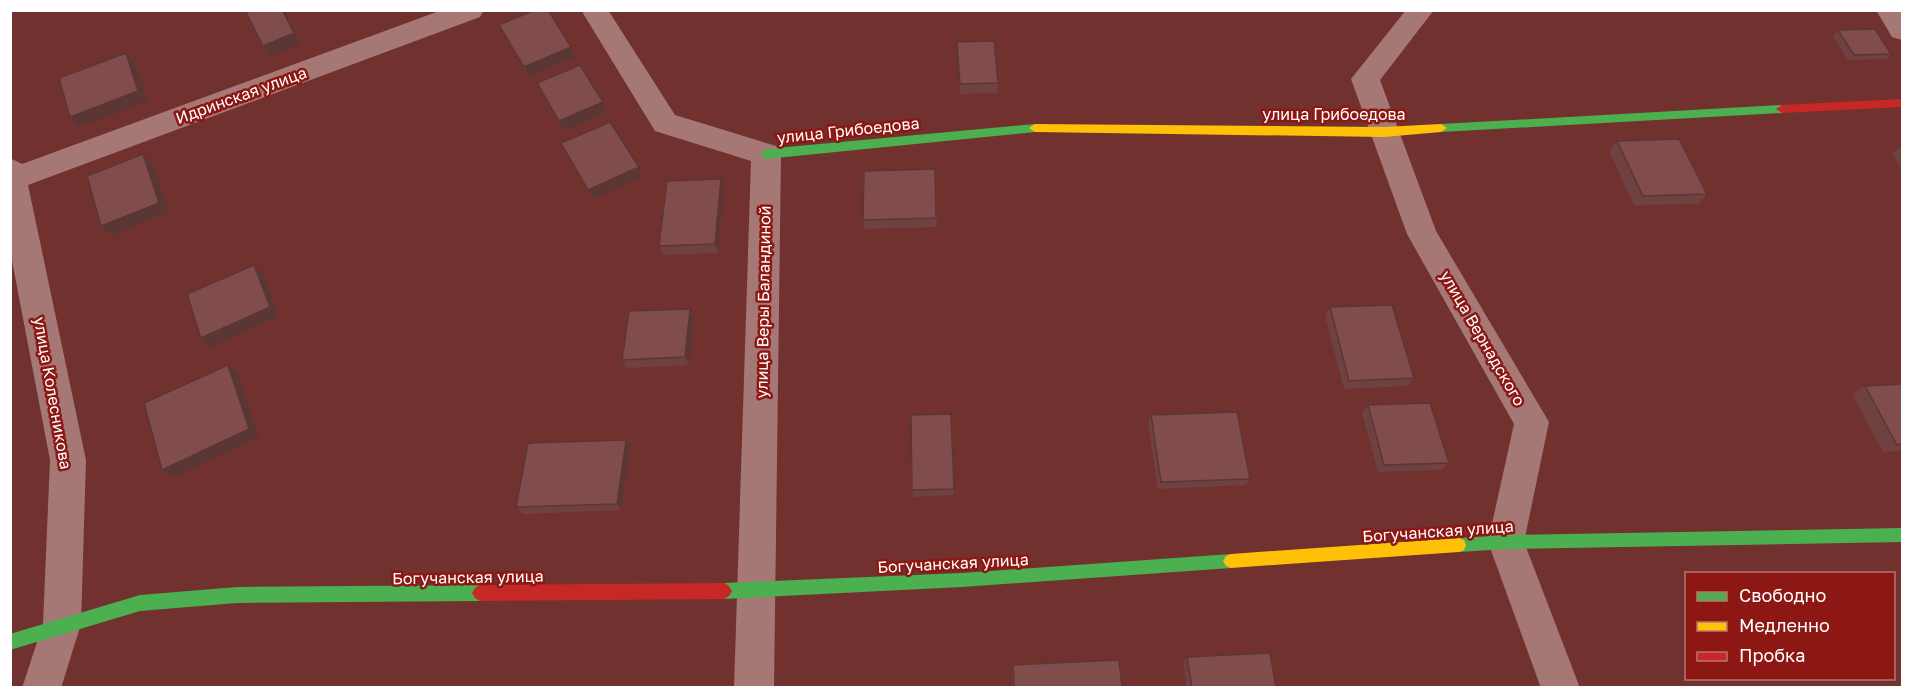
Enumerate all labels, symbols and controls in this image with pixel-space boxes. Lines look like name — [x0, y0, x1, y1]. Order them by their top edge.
street label: Идринская улица — [173, 62, 309, 128]
street label: улица Грибоедова — [1262, 104, 1406, 124]
street label: улица Грибоедова — [776, 113, 920, 147]
street label: улица Веры Баландиной — [751, 205, 775, 399]
street label: улица Вернадского — [1436, 267, 1530, 409]
street label: улица Колесникова — [30, 315, 76, 471]
street label: Богучанская улица — [1362, 516, 1514, 546]
street label: Богучанская улица — [877, 549, 1029, 577]
street label: Богучанская улица — [392, 566, 544, 588]
legend — [1685, 572, 1895, 680]
text: Свободно — [1739, 584, 1826, 606]
text: Медленно — [1739, 614, 1830, 636]
text: Пробка — [1739, 644, 1805, 666]

